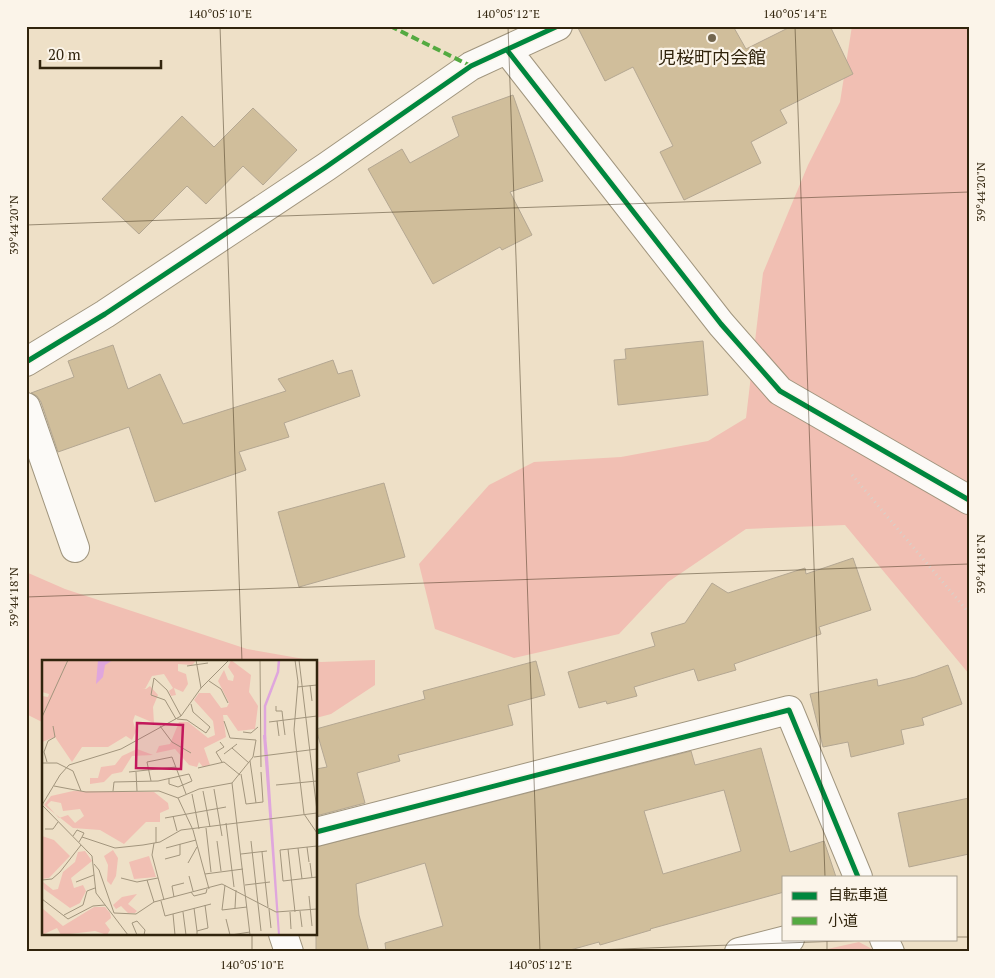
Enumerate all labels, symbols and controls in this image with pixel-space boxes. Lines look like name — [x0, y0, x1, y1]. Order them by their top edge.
text: 140°05'10"E — [188, 6, 252, 21]
text: 140°05'12"E — [476, 6, 540, 21]
text: 140°05'14"E — [763, 6, 827, 21]
marker: 児桜町内会館 — [706, 32, 718, 44]
scale bar — [40, 38, 161, 70]
text: 20 m — [48, 44, 81, 64]
place label: 児桜町内会館 — [658, 45, 766, 69]
text: 39°44'20"N — [973, 162, 988, 222]
text: 39°44'20"N — [6, 195, 21, 255]
text: 39°44'18"N — [973, 534, 988, 594]
text: 39°44'18"N — [6, 567, 21, 627]
inset map — [42, 660, 318, 936]
legend — [782, 876, 958, 940]
text: 自転車道 — [828, 884, 888, 904]
text: 小道 — [828, 910, 858, 930]
text: 140°05'10"E — [220, 957, 284, 972]
text: 140°05'12"E — [508, 957, 572, 972]

